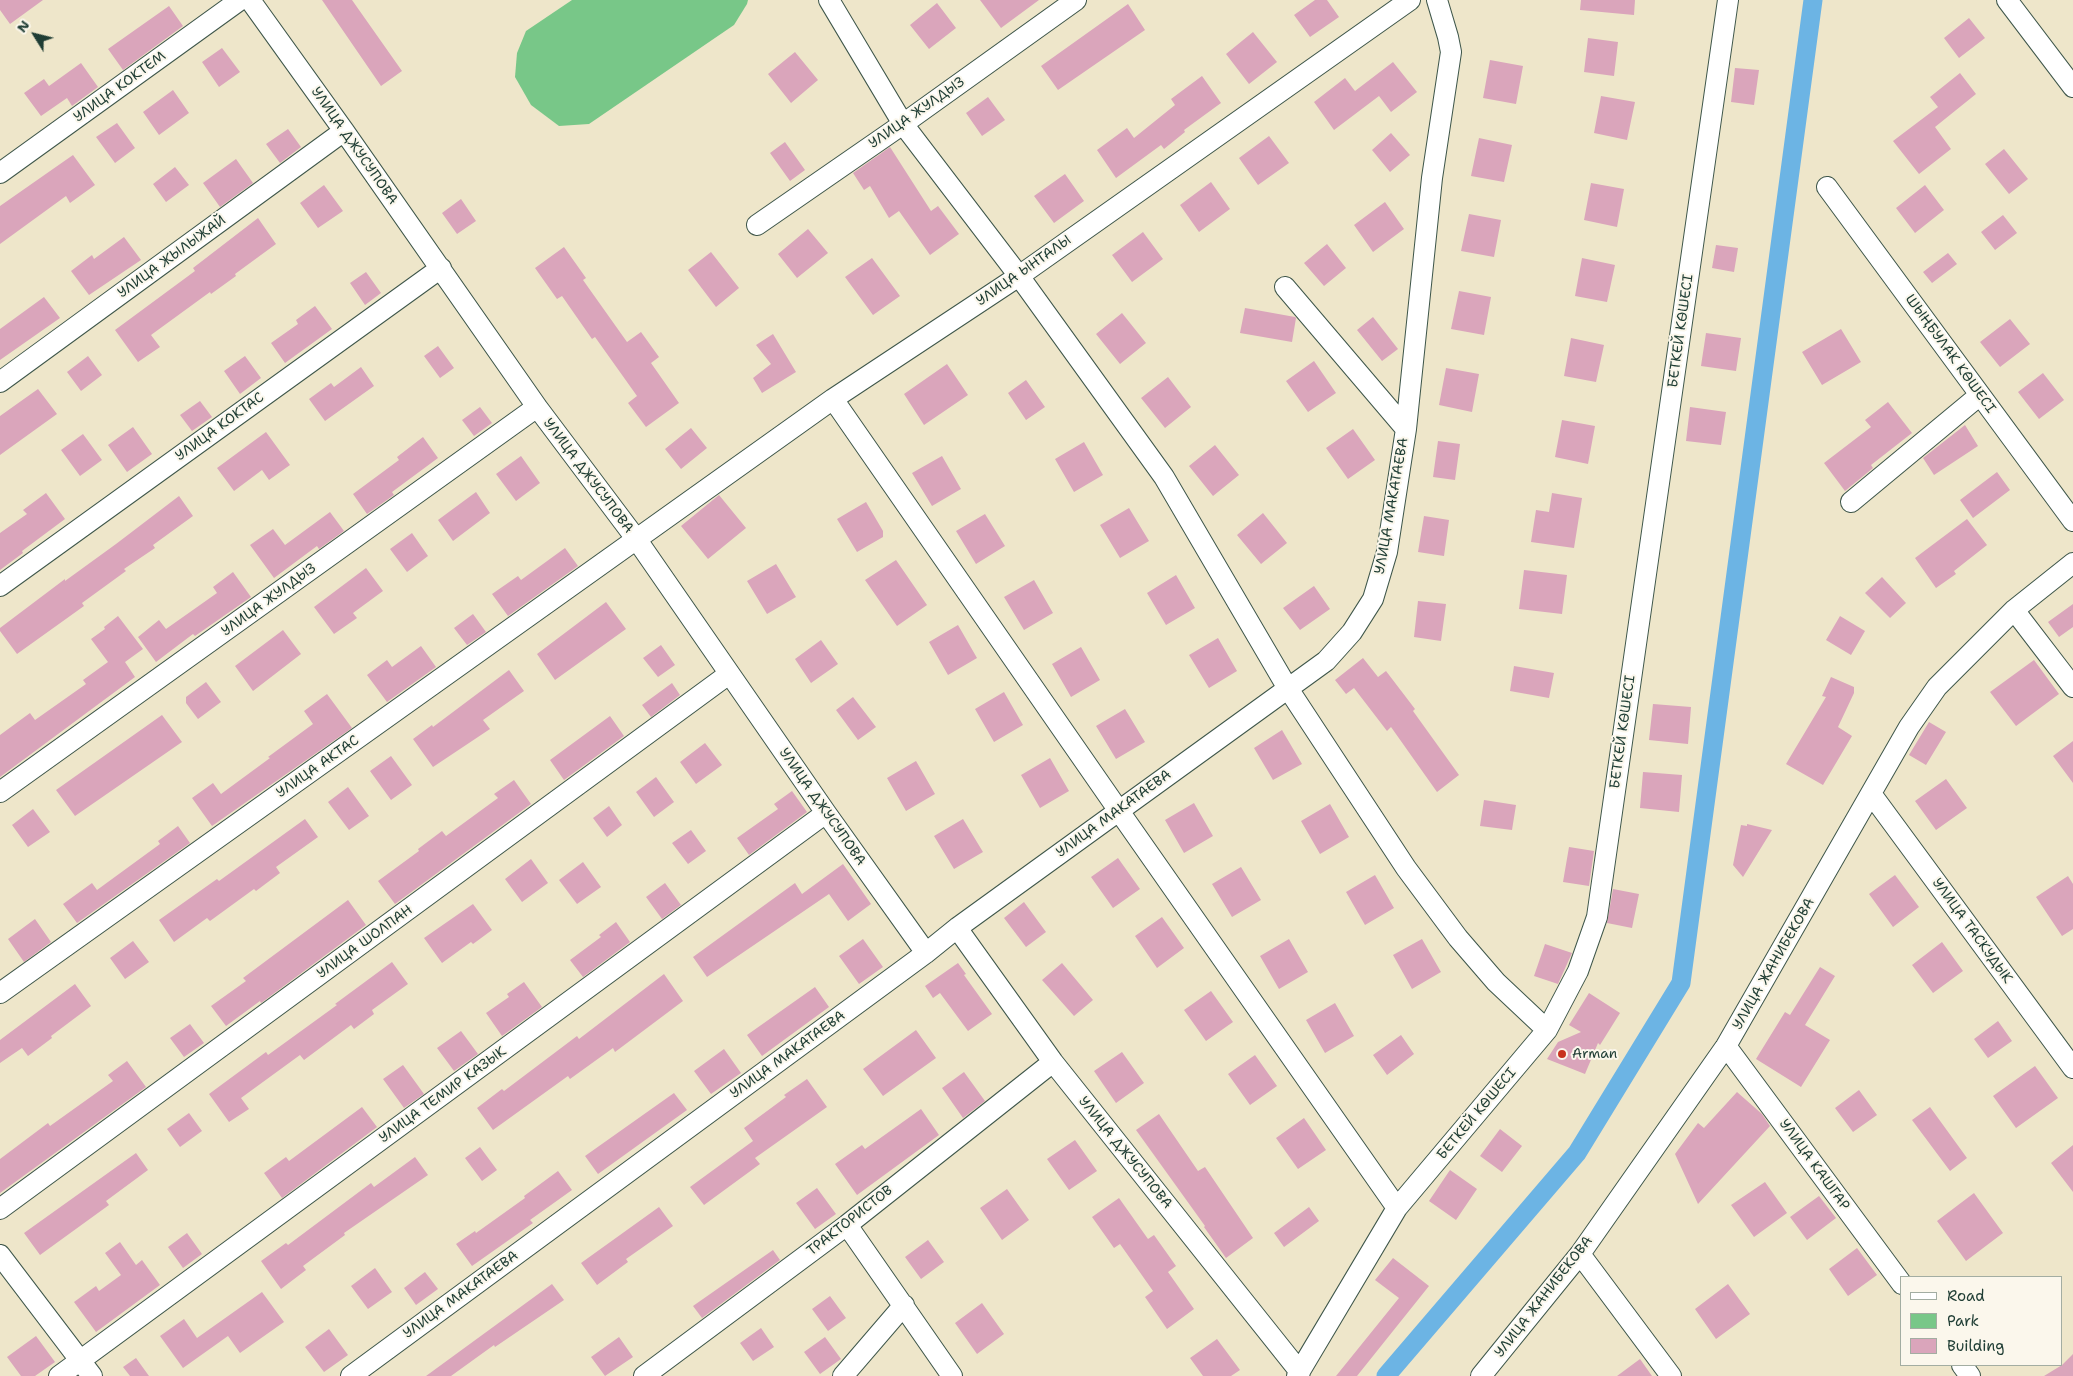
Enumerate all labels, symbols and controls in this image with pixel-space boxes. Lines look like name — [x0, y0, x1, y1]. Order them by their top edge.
north arrow — [10, 10, 60, 60]
text: N — [12, 16, 33, 36]
street label: УЛИЦА КОКТЕМ — [71, 48, 169, 126]
street label: УЛИЦА ЖУЛДЫЗ — [866, 74, 968, 152]
street label: УЛИЦА ДЖУСУПОВА — [307, 84, 401, 208]
street label: УЛИЦА ЖЫЛЫЖАЙ — [115, 212, 229, 302]
street label: УЛИЦА ЫНТАЛЫ — [973, 232, 1075, 310]
street label: БЕТКЕЙ КӨШЕСІ — [1665, 273, 1697, 389]
street label: ШЫҢБУЛАК КӨШЕСІ — [1901, 291, 1999, 417]
street label: УЛИЦА КОКТАС — [172, 389, 268, 465]
street label: УЛИЦА ДЖУСУПОВА — [539, 415, 637, 537]
street label: УЛИЦА МАКАТАЕВА — [1372, 436, 1412, 576]
street label: УЛИЦА ЖУЛДЫЗ — [218, 560, 320, 640]
street label: БЕТКЕЙ КӨШЕСІ — [1607, 674, 1639, 790]
street label: УЛИЦА АКТАС — [273, 732, 363, 802]
street label: УЛИЦА ДЖУСУПОВА — [775, 745, 869, 869]
street label: УЛИЦА МАКАТАЕВА — [1053, 767, 1175, 861]
street label: УЛИЦА ТАСКУДЫК — [1928, 875, 2016, 987]
street label: УЛИЦА ЖАНИБЕКОВА — [1729, 895, 1819, 1033]
street label: УЛИЦА ШОЛПАН — [314, 902, 416, 982]
street label: УЛИЦА МАКАТАЕВА — [727, 1008, 849, 1102]
street label: УЛИЦА ТЕМИР КАЗЫК — [376, 1043, 510, 1147]
place label: Arman — [1572, 1046, 1617, 1062]
marker: Arman — [1556, 1048, 1568, 1060]
street label: БЕТКЕЙ КӨШЕСІ — [1434, 1065, 1520, 1163]
street label: УЛИЦА ДЖУСУПОВА — [1075, 1094, 1175, 1212]
street label: УЛИЦА КАШГАР — [1775, 1116, 1853, 1214]
street label: ТРАКТОРИСТОВ — [804, 1182, 896, 1260]
street label: УЛИЦА ЖАНИБЕКОВА — [1491, 1233, 1597, 1361]
street label: УЛИЦА МАКАТАЕВА — [400, 1248, 522, 1342]
legend — [1900, 1276, 2063, 1366]
text: Road — [1947, 1286, 1985, 1306]
text: Park — [1947, 1311, 1979, 1331]
text: Building — [1947, 1336, 2004, 1356]

